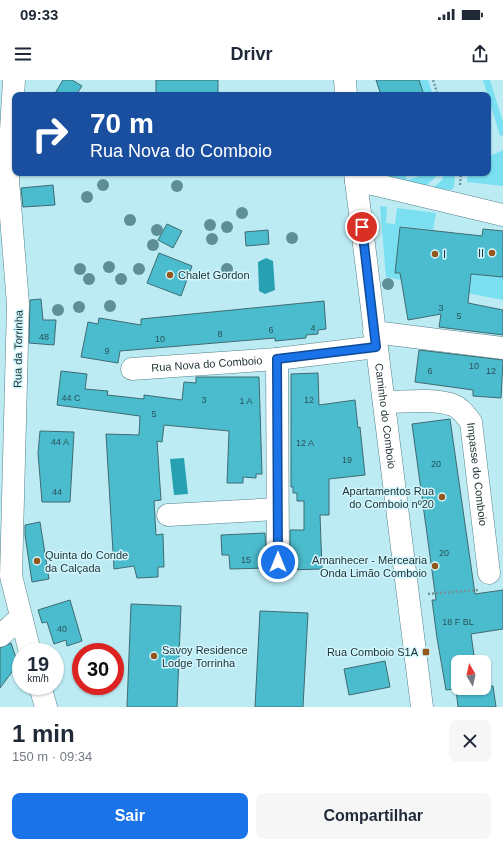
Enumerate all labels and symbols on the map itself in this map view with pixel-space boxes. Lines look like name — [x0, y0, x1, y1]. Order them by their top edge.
pin — [345, 210, 379, 244]
place label: II — [478, 247, 484, 259]
place label: I — [443, 248, 446, 260]
marker: II — [487, 248, 497, 258]
marker: I — [430, 249, 440, 259]
place label: Chalet Gordon — [178, 269, 250, 281]
marker: Chalet Gordon — [165, 270, 175, 280]
house number: 3 — [438, 303, 444, 313]
street label: Rua da Torrinha — [11, 309, 25, 388]
house number: 5 — [456, 311, 462, 321]
house number: 4 — [310, 323, 316, 333]
house number: 6 — [268, 325, 274, 335]
house number: 8 — [217, 329, 223, 339]
house number: 48 — [39, 332, 49, 342]
house number: 10 — [155, 334, 165, 344]
house number: 9 — [104, 346, 110, 356]
street label: Rua Nova do Comboio — [151, 354, 263, 374]
house number: 10 — [469, 361, 479, 371]
street label: Caminho do Comboio — [373, 362, 398, 470]
house number: 6 — [427, 366, 433, 376]
house number: 12 — [486, 366, 496, 376]
house number: 44 C — [61, 393, 81, 403]
house number: 3 — [201, 395, 207, 405]
house number: 12 — [304, 395, 314, 405]
house number: 1 A — [239, 396, 253, 406]
house number: 5 — [151, 409, 157, 419]
street label: Impasse do Comboio — [465, 422, 489, 527]
house number: 44 A — [51, 437, 69, 447]
house number: 12 A — [296, 438, 314, 448]
house number: 19 — [342, 455, 352, 465]
house number: 20 — [431, 459, 441, 469]
place label: Apartamentos Rua do Comboio nº20 — [342, 485, 435, 510]
house number: 44 — [52, 487, 62, 497]
marker: Apartamentos Rua do Comboio nº20 — [437, 492, 447, 502]
position arrow — [257, 541, 299, 583]
house number: 20 — [439, 548, 449, 558]
place label: Quinta do Conde da Calçada — [45, 549, 128, 574]
place label: Amanhecer - Mercearia Onda Limão Comboio — [312, 554, 428, 579]
house number: 15 — [241, 555, 251, 565]
marker: Quinta do Conde da Calçada — [32, 556, 42, 566]
marker: Amanhecer - Mercearia Onda Limão Comboio — [430, 561, 440, 571]
house number: 18 F BL — [442, 617, 474, 627]
house number: 40 — [57, 624, 67, 634]
speed limit sign: 30 — [72, 643, 124, 695]
place label: Savoy Residence Lodge Torrinha — [162, 644, 248, 669]
place label: Rua Comboio S1A — [327, 646, 419, 658]
marker: Rua Comboio S1A — [421, 647, 431, 657]
marker: Savoy Residence Lodge Torrinha — [149, 651, 159, 661]
north arrow — [451, 655, 491, 695]

